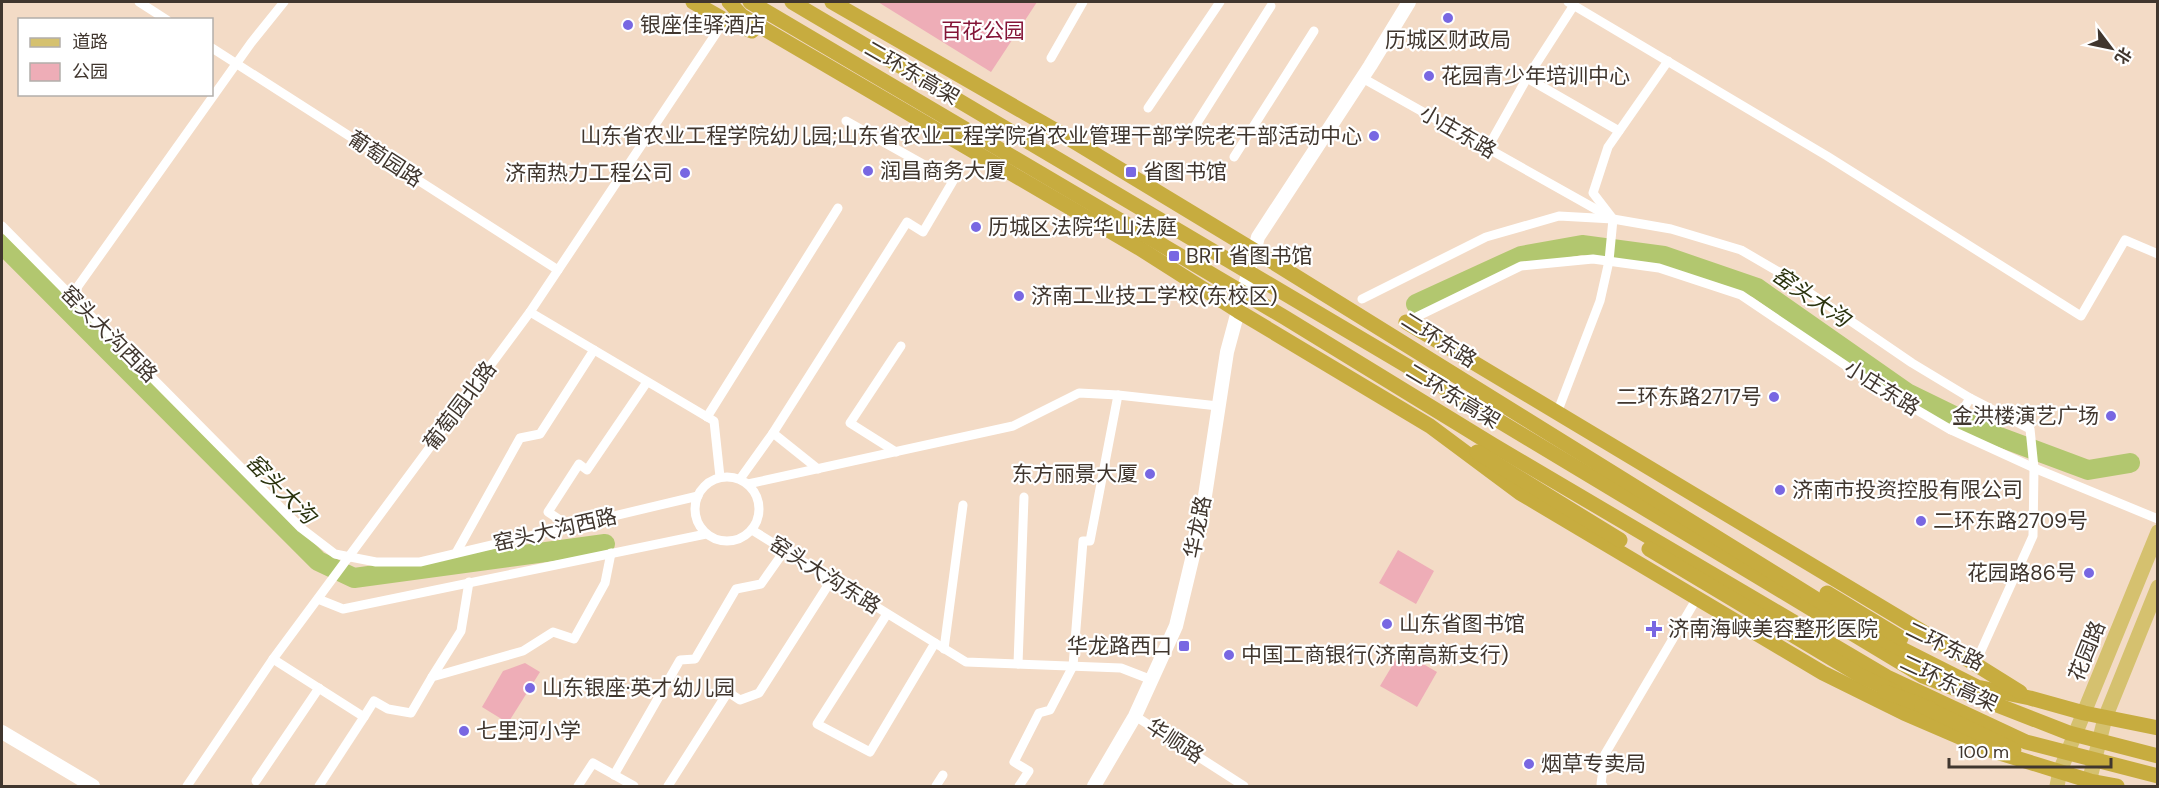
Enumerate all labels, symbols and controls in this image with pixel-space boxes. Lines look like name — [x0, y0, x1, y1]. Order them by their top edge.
place label: 银座佳驿酒店 — [640, 11, 766, 39]
marker: 历城区财政局 — [1441, 11, 1455, 25]
park label: 百花公园 — [941, 17, 1025, 45]
legend — [18, 18, 213, 96]
marker: 银座佳驿酒店 — [621, 18, 635, 32]
north arrow — [2081, 18, 2141, 78]
place label: 历城区财政局 — [1385, 26, 1511, 54]
text: 道路 — [72, 30, 108, 54]
street label: 二环东高架 — [860, 35, 964, 111]
text: 北 — [2110, 43, 2136, 68]
text: 公园 — [72, 60, 108, 84]
place label: 花园青少年培训中心 — [1441, 62, 1630, 90]
marker: 花园青少年培训中心 — [1422, 69, 1436, 83]
street label: 小庄东路 — [1415, 99, 1501, 165]
place label: 山东省农业工程学院幼儿园;山东省农业工程学院省农业管理干部学院老干部活动中心 — [580, 122, 1362, 150]
street label: 葡萄园路 — [342, 124, 428, 194]
marker: 山东省农业工程学院幼儿园;山东省农业工程学院省农业管理干部学院老干部活动中心 — [1367, 129, 1381, 143]
place label: 润昌商务大厦 — [880, 157, 1006, 185]
place label: 省图书馆 — [1143, 158, 1227, 186]
place label: 济南热力工程公司 — [505, 159, 673, 187]
marker: 润昌商务大厦 — [861, 164, 875, 178]
marker: 省图书馆 — [1124, 165, 1138, 179]
marker: 济南热力工程公司 — [678, 166, 692, 180]
place label: 历城区法院华山法庭 — [988, 213, 1177, 241]
marker: 历城区法院华山法庭 — [969, 220, 983, 234]
place label: BRT 省图书馆 — [1186, 242, 1313, 270]
marker: BRT 省图书馆 — [1167, 249, 1181, 263]
water label: 窑头大沟 — [1766, 260, 1857, 335]
street label: 窑头大沟西路 — [55, 280, 163, 388]
place label: 济南工业技工学校(东校区) — [1031, 282, 1278, 310]
marker: 济南工业技工学校(东校区) — [1012, 289, 1026, 303]
street label: 二环东路 — [1396, 306, 1482, 374]
street label: 小庄东路 — [1839, 354, 1925, 422]
street label: 葡萄园北路 — [417, 356, 503, 456]
street label: 二环东高架 — [1401, 357, 1505, 435]
place label: 二环东路2717号 — [1616, 383, 1762, 411]
marker: 二环东路2717号 — [1767, 390, 1781, 404]
place label: 金洪楼演艺广场 — [1952, 402, 2099, 430]
marker: 金洪楼演艺广场 — [2104, 409, 2118, 423]
water label: 窑头大沟 — [240, 448, 324, 532]
place label: 东方丽景大厦 — [1012, 460, 1138, 488]
marker: 东方丽景大厦 — [1143, 467, 1157, 481]
place label: 济南市投资控股有限公司 — [1792, 476, 2023, 504]
marker: 济南市投资控股有限公司 — [1773, 483, 1787, 497]
street label: 华龙路 — [1178, 493, 1218, 561]
street label: 窑头大沟西路 — [490, 502, 620, 558]
place label: 二环东路2709号 — [1933, 507, 2088, 535]
marker: 二环东路2709号 — [1914, 514, 1928, 528]
street label: 窑头大沟东路 — [764, 530, 886, 620]
place label: 花园路86号 — [1967, 559, 2077, 587]
marker: 花园路86号 — [2082, 566, 2096, 580]
place label: 山东省图书馆 — [1399, 610, 1525, 638]
place label: 济南海峡美容整形医院 — [1668, 615, 1878, 643]
street label: 二环东路 — [1901, 615, 1989, 677]
marker: 山东省图书馆 — [1380, 617, 1394, 631]
street label: 花园路 — [2062, 617, 2112, 685]
marker: 济南海峡美容整形医院 — [1645, 620, 1663, 638]
place label: 华龙路西口 — [1067, 632, 1172, 660]
marker: 华龙路西口 — [1177, 639, 1191, 653]
place label: 中国工商银行(济南高新支行) — [1241, 641, 1509, 669]
marker: 中国工商银行(济南高新支行) — [1222, 648, 1236, 662]
street label: 二环东高架 — [1896, 648, 2002, 718]
place label: 山东银座·英才幼儿园 — [542, 674, 735, 702]
marker: 山东银座·英才幼儿园 — [523, 681, 537, 695]
street label: 华顺路 — [1141, 712, 1209, 770]
place label: 七里河小学 — [476, 717, 581, 745]
marker: 七里河小学 — [457, 724, 471, 738]
scale bar — [1949, 731, 2111, 769]
text: 100 m — [1958, 740, 2009, 764]
place label: 烟草专卖局 — [1541, 750, 1646, 778]
marker: 烟草专卖局 — [1522, 757, 1536, 771]

